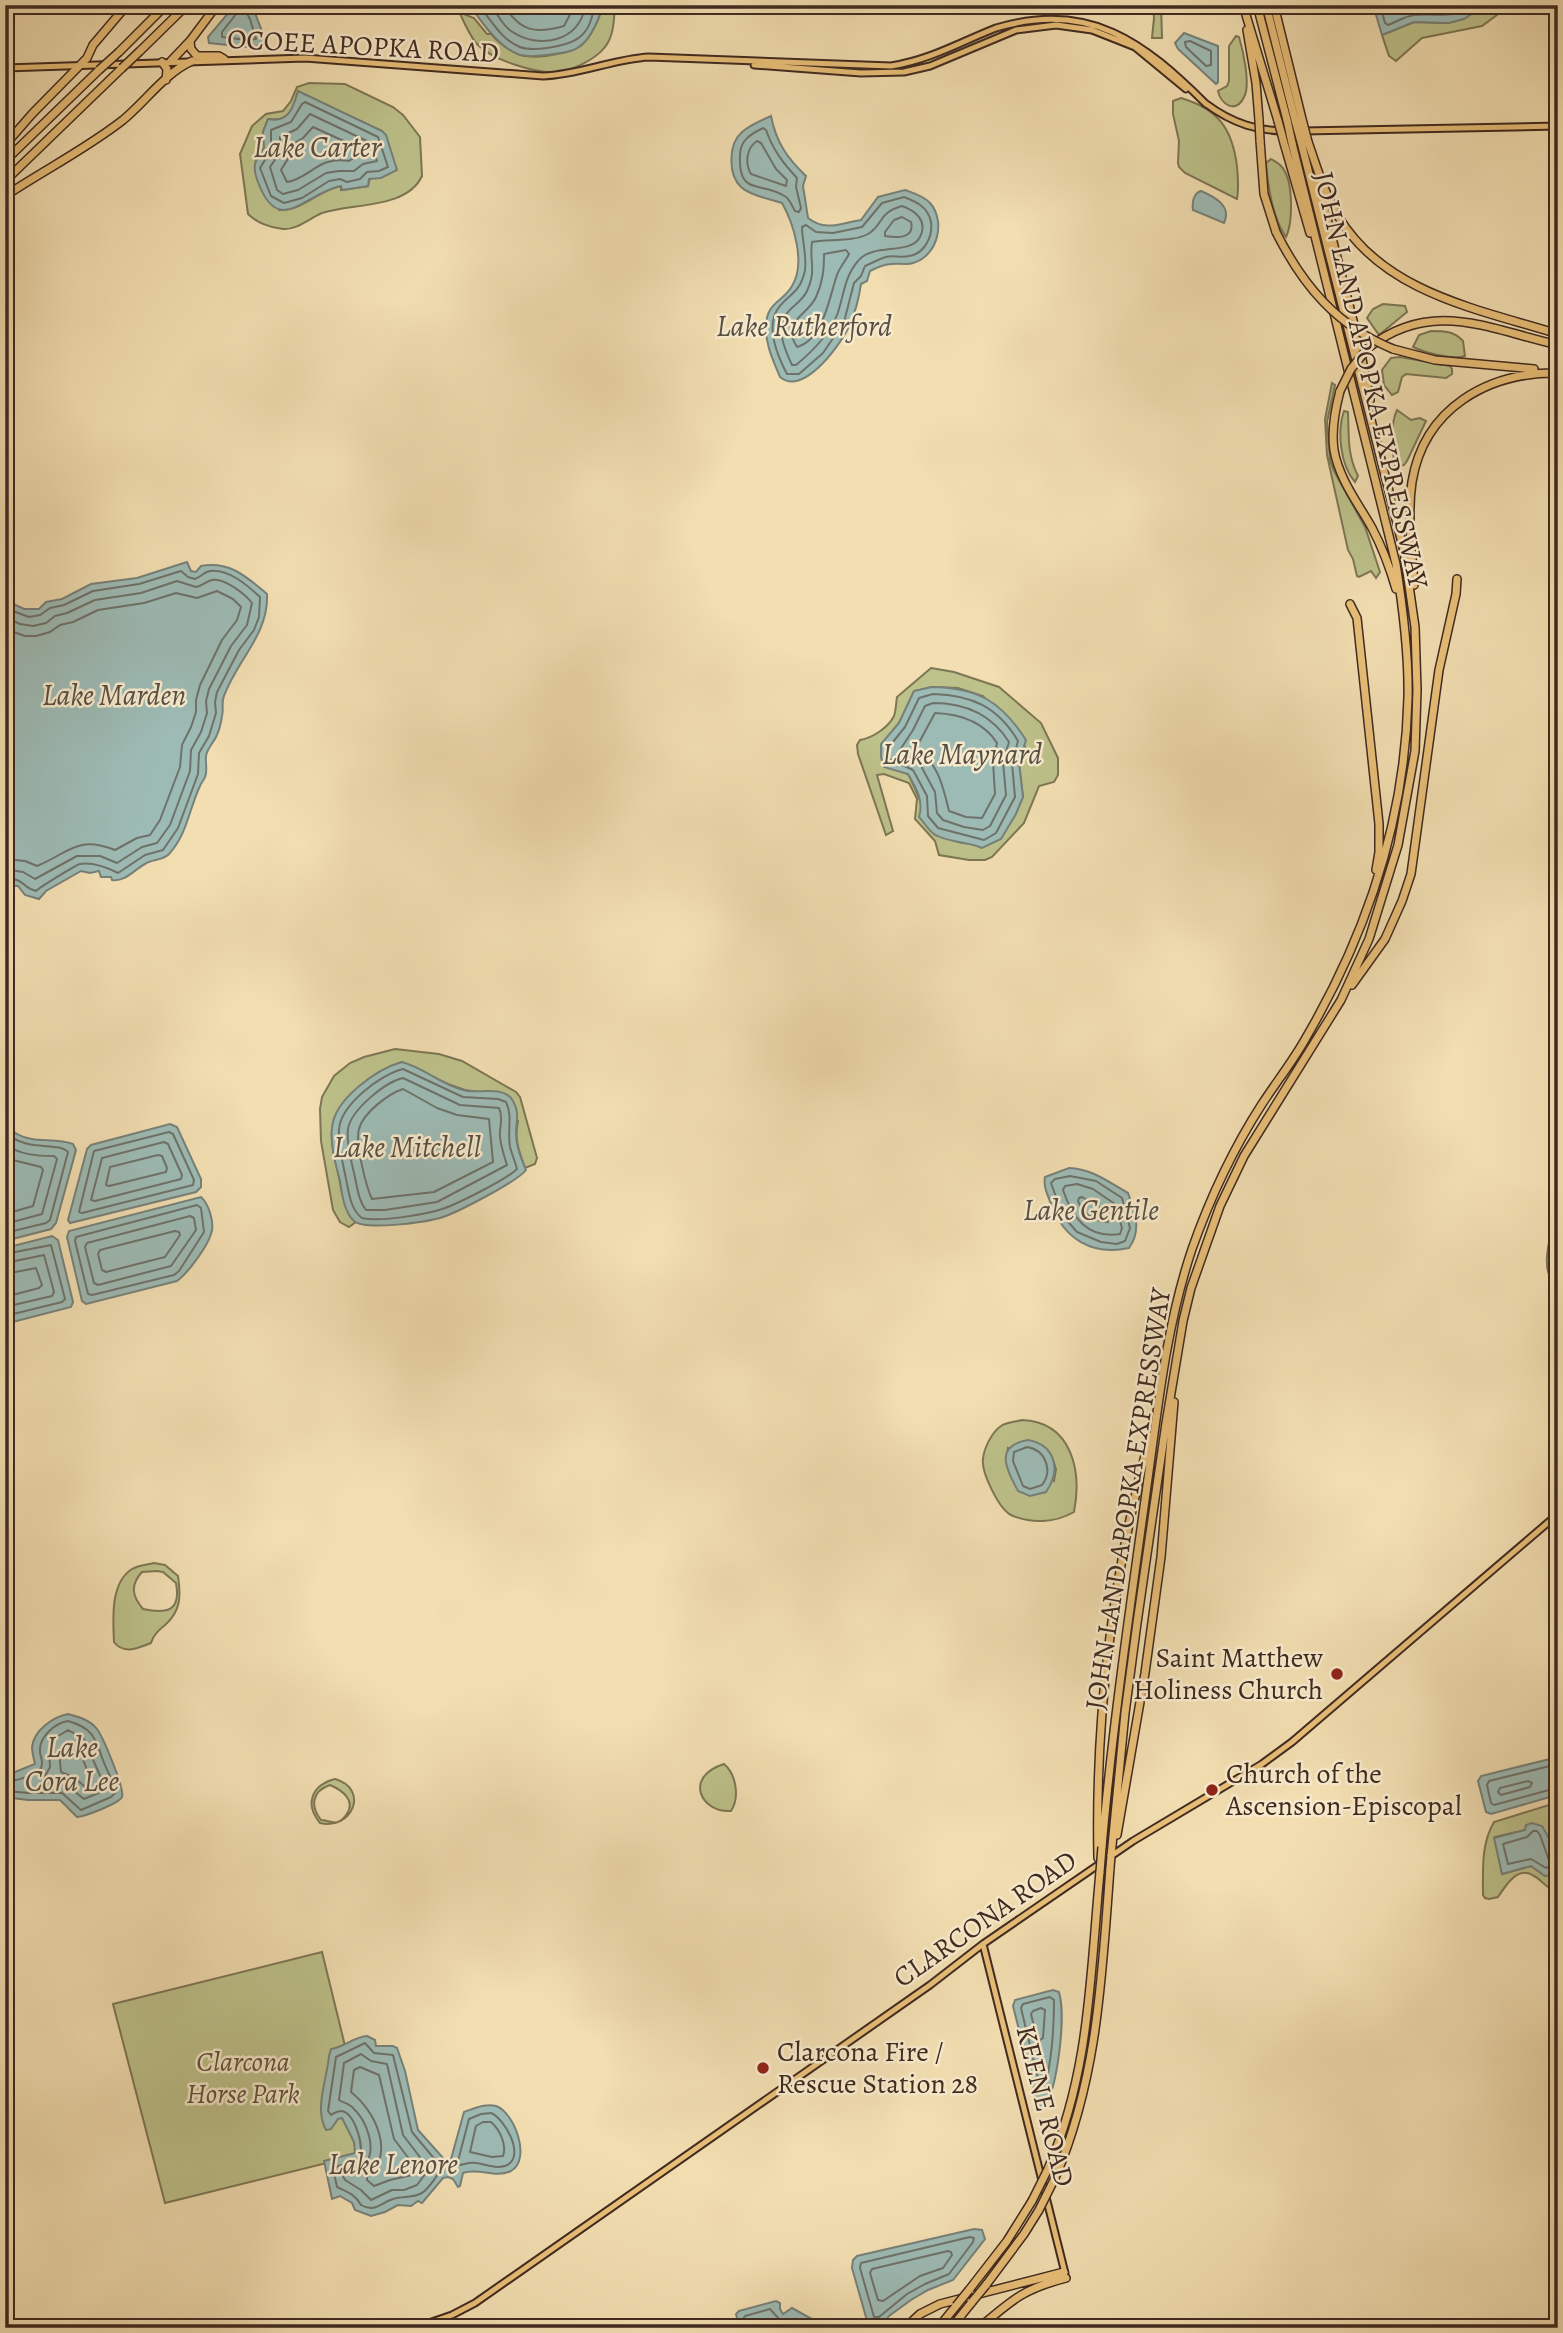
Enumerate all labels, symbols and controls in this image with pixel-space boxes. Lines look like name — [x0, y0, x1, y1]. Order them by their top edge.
street label: OCOEE APOPKA ROAD — [226, 20, 500, 72]
water label: Lake Carter — [253, 127, 383, 167]
street label: JOHN LAND APOPKA EXPRESSWAY — [1305, 168, 1438, 593]
water label: Lake Rutherford — [716, 306, 892, 346]
water label: Lake Marden — [42, 675, 186, 715]
water label: Lake Maynard — [882, 734, 1042, 774]
water label: Lake Mitchell — [333, 1127, 482, 1167]
water label: Lake Gentile — [1023, 1190, 1159, 1230]
street label: JOHN LAND APOPKA EXPRESSWAY — [1076, 1285, 1180, 1713]
place label: Saint Matthew Holiness Church — [1133, 1639, 1323, 1709]
marker: Saint Matthew Holiness Church — [1329, 1666, 1345, 1682]
water label: Lake Cora Lee — [25, 1727, 120, 1801]
place label: Church of the Ascension-Episcopal — [1225, 1755, 1462, 1825]
marker: Church of the Ascension-Episcopal — [1204, 1782, 1220, 1798]
street label: CLARCONA ROAD — [886, 1842, 1084, 1996]
street label: KEENE ROAD — [1007, 2021, 1083, 2191]
place label: Clarcona Fire / Rescue Station 28 — [777, 2033, 978, 2103]
park label: Clarcona Horse Park — [186, 2043, 300, 2113]
marker: Clarcona Fire / Rescue Station 28 — [755, 2060, 771, 2076]
water label: Lake Lenore — [328, 2144, 458, 2184]

